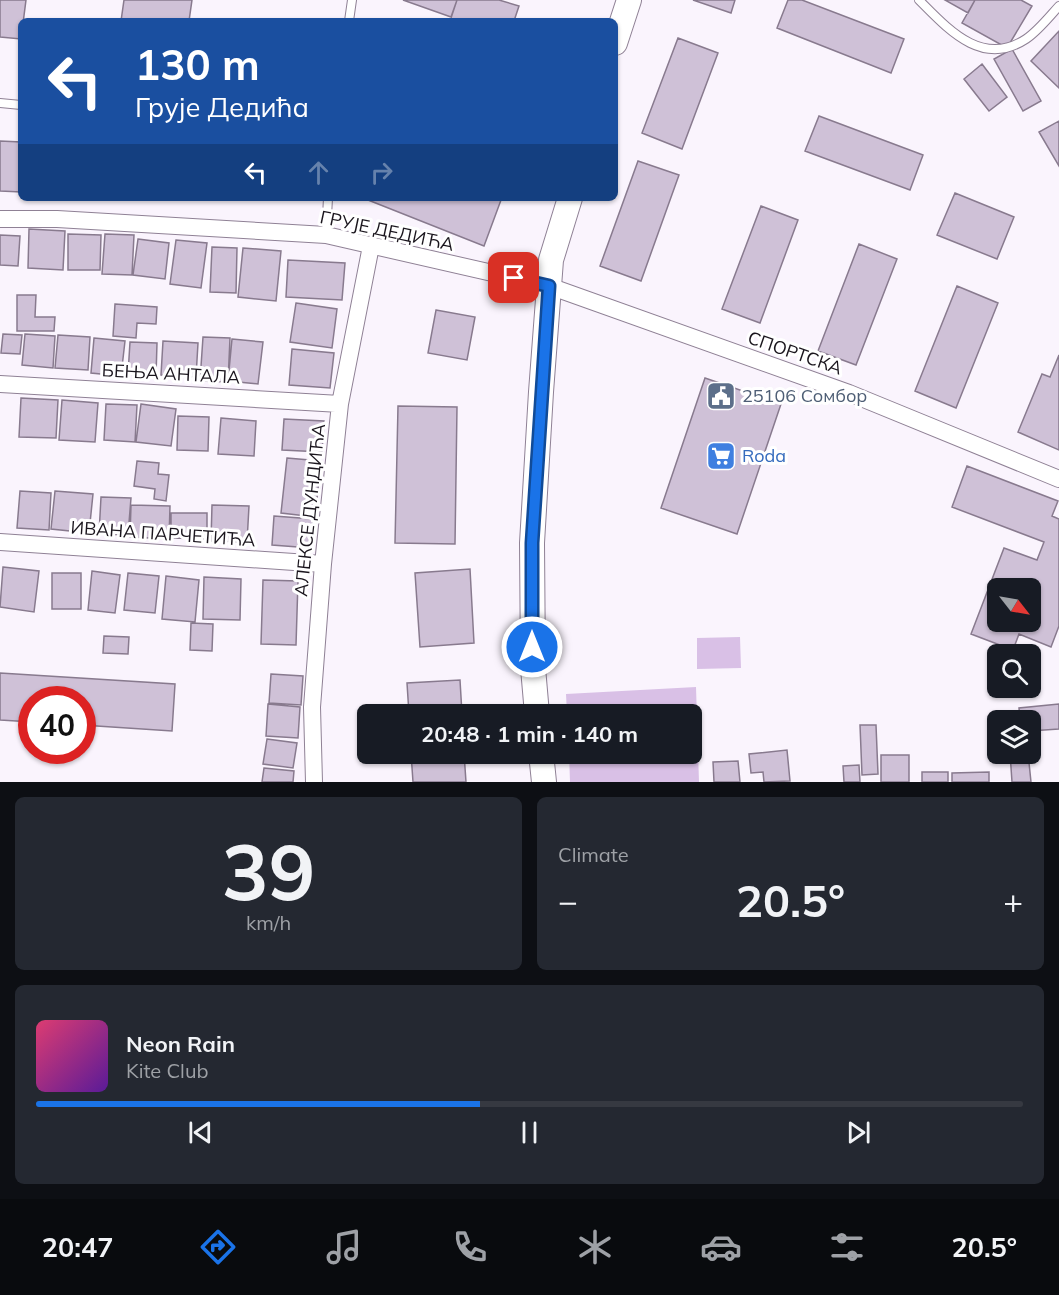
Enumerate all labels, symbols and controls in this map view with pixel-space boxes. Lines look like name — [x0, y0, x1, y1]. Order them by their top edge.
text: 130 m — [135, 38, 260, 91]
icon: left — [36, 42, 114, 120]
text: Грује Дедића — [135, 90, 309, 124]
icon: left — [239, 156, 272, 189]
icon: ahead — [302, 156, 335, 189]
icon: right — [365, 156, 398, 189]
street label: ГРУЈЕ ДЕДИЋА — [318, 205, 456, 256]
pin — [488, 252, 539, 303]
icon: arrive — [497, 261, 530, 294]
street label: СПОРТСКА — [745, 326, 845, 379]
street label: БЕЊА АНТАЛА — [101, 358, 241, 389]
public building icon: 25106 Сомбор — [705, 380, 737, 412]
place label: 25106 Сомбор — [742, 384, 867, 407]
street label: АЛЕКСЕ ДУНДИЋА — [289, 422, 330, 598]
supermarket icon: Roda — [705, 440, 737, 472]
place label: Roda — [742, 444, 786, 467]
street label: ИВАНА ПАРЧЕТИЋА — [70, 516, 256, 551]
north arrow — [987, 578, 1041, 632]
map controls — [987, 578, 1041, 764]
position arrow — [500, 615, 564, 679]
button: search — [987, 644, 1041, 698]
speed limit sign: 40 — [18, 686, 96, 764]
button: layers — [987, 710, 1041, 764]
text: 20:48 · 1 min · 140 m — [421, 720, 638, 748]
text: 39 — [222, 822, 315, 920]
text: Climate — [558, 842, 629, 867]
text: 20.5° — [736, 872, 845, 928]
text: − — [558, 880, 578, 921]
text: + — [1003, 880, 1023, 921]
text: km/h — [246, 910, 291, 935]
text: Neon Rain — [126, 1030, 235, 1058]
text: Kite Club — [126, 1058, 208, 1083]
icon: previous — [184, 1116, 217, 1149]
icon: pause — [513, 1116, 546, 1149]
icon: next — [842, 1116, 875, 1149]
icon: directions — [197, 1226, 239, 1268]
icon: music — [323, 1226, 365, 1268]
icon: phone — [449, 1226, 491, 1268]
icon: climate — [574, 1226, 616, 1268]
icon: car — [700, 1226, 742, 1268]
icon: filters — [826, 1226, 868, 1268]
text: 20:47 — [42, 1230, 113, 1264]
text: 20.5° — [952, 1230, 1017, 1264]

